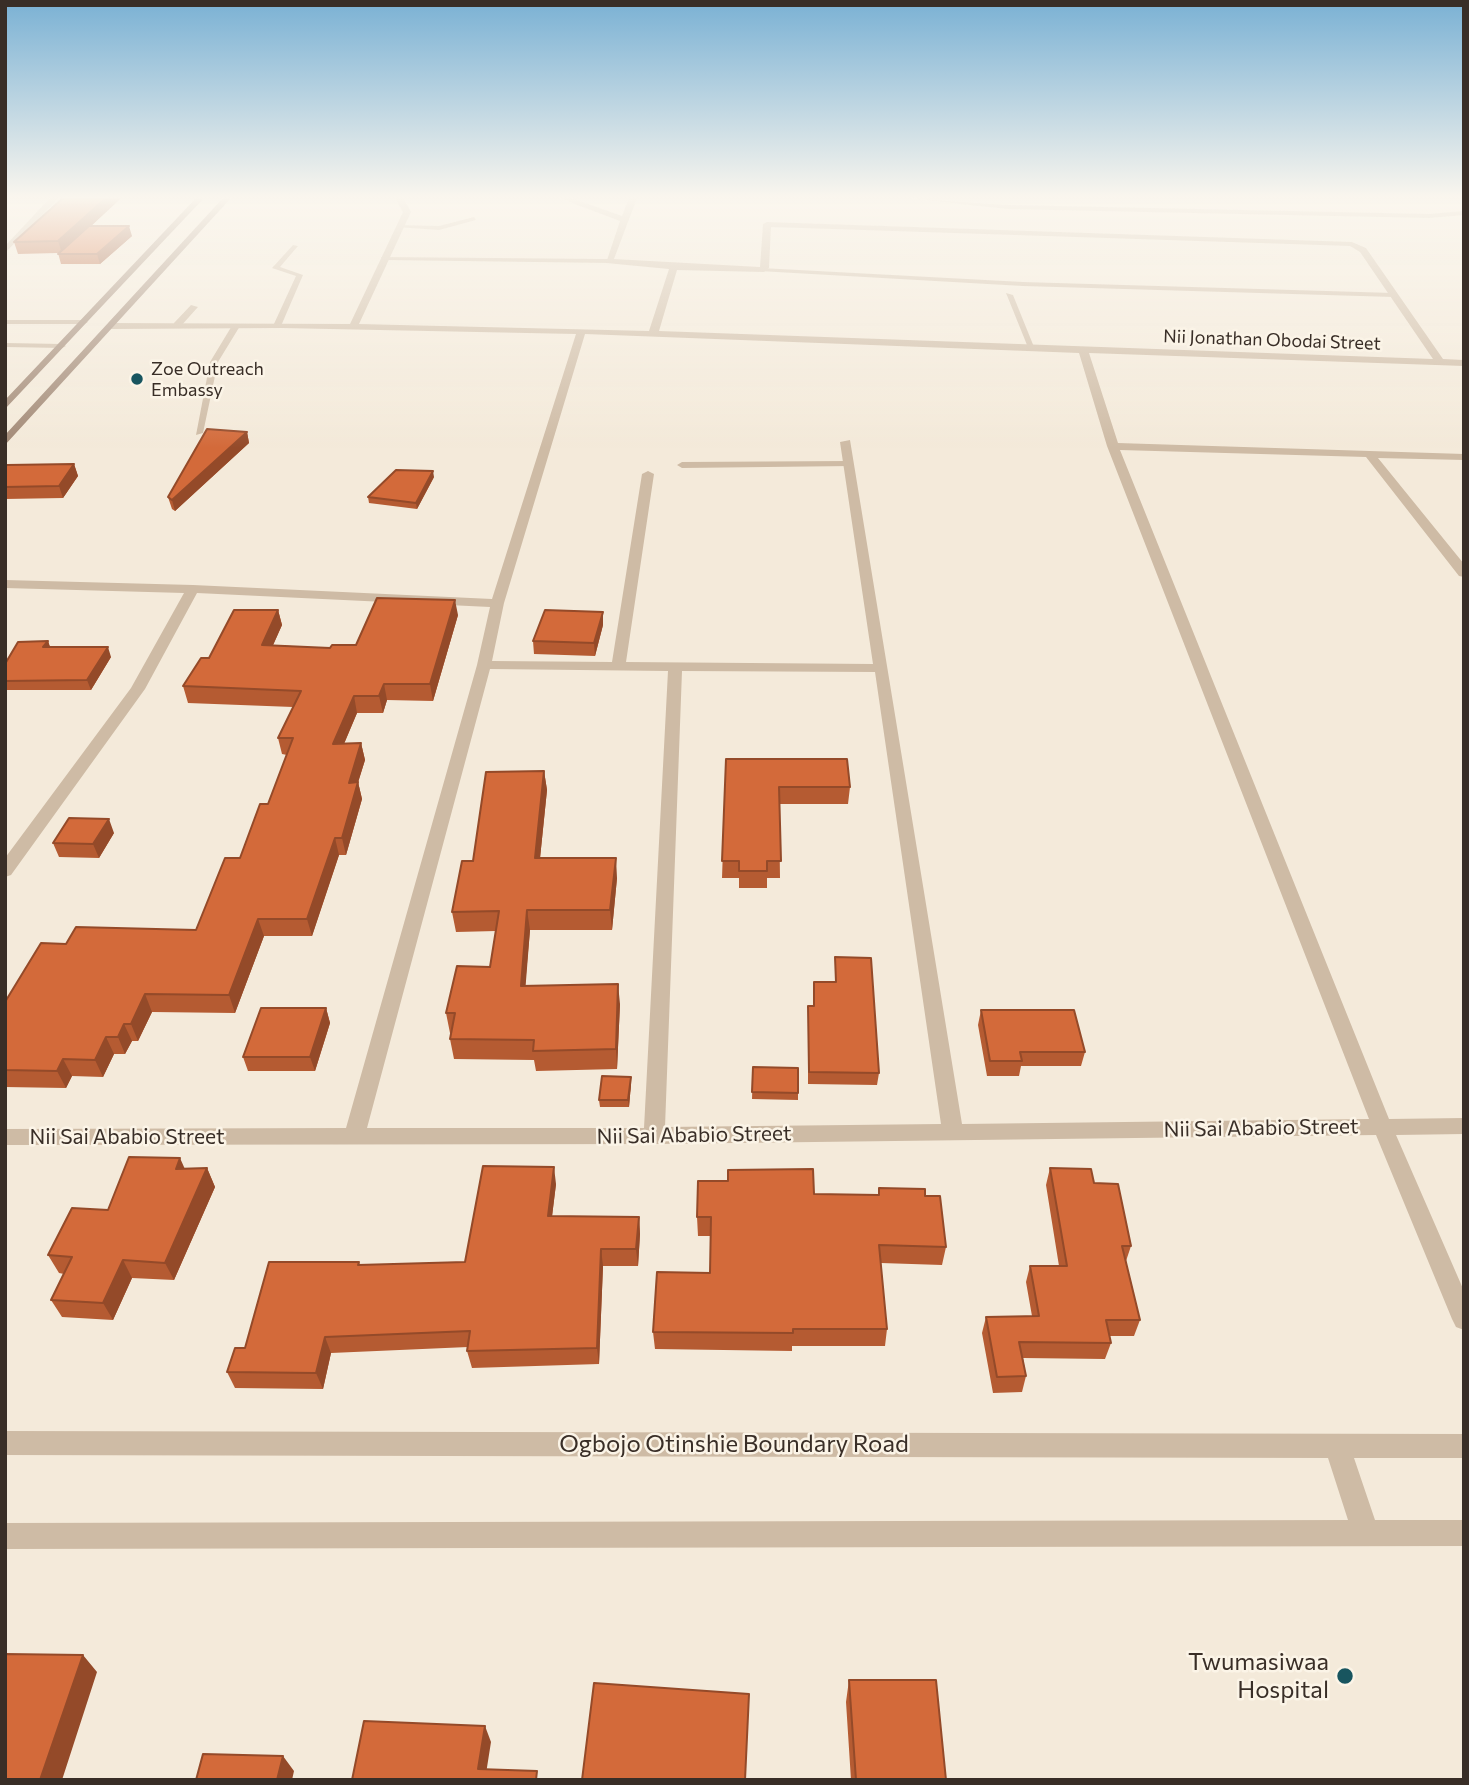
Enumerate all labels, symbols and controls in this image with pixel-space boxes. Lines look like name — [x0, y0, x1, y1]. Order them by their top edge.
street label: Nii Jonathan Obodai Street — [1163, 325, 1381, 355]
place label: Zoe Outreach Embassy — [151, 358, 264, 400]
marker: Zoe Outreach Embassy — [129, 371, 145, 387]
street label: Nii Sai Ababio Street — [1163, 1114, 1359, 1142]
street label: Nii Sai Ababio Street — [596, 1121, 792, 1149]
street label: Nii Sai Ababio Street — [29, 1124, 225, 1150]
street label: Ogbojo Otinshie Boundary Road — [559, 1430, 909, 1458]
place label: Twumasiwaa Hospital — [1188, 1648, 1329, 1704]
marker: Twumasiwaa Hospital — [1335, 1666, 1355, 1686]

